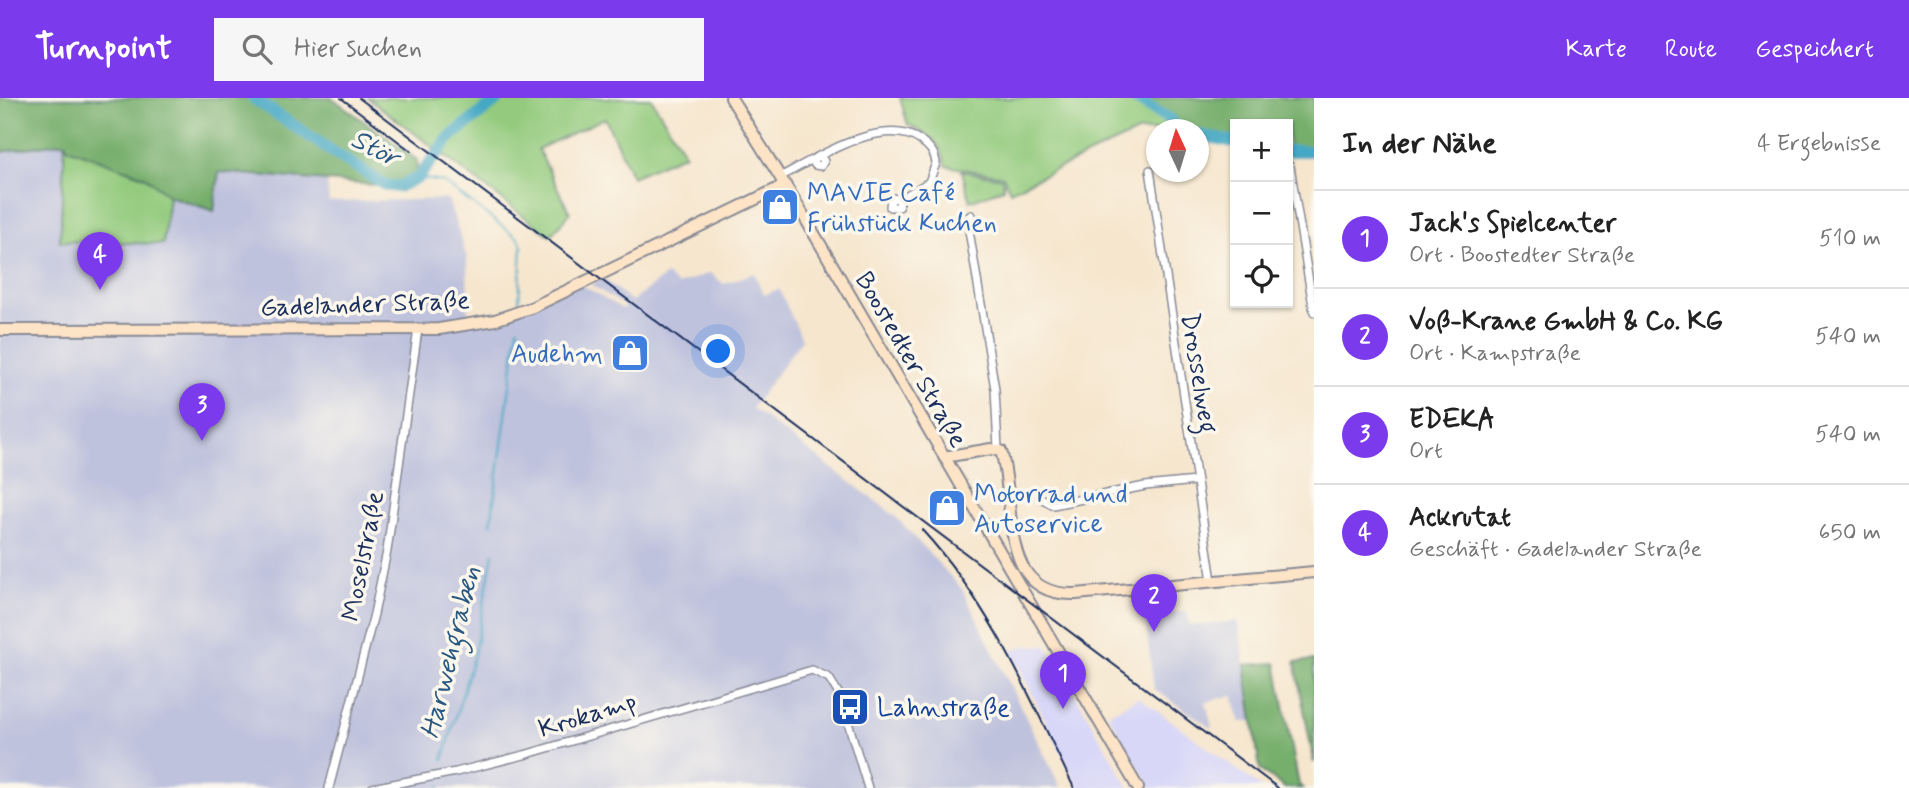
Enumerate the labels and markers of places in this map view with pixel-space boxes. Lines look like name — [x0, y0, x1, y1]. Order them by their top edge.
place label: MAVIE Café Frühstück Kuchen — [807, 177, 997, 241]
shop icon: MAVIE Café Frühstück Kuchen — [759, 186, 801, 228]
pin: 4 — [77, 232, 123, 290]
shop icon: Audehm — [609, 332, 651, 374]
place label: Audehm — [511, 338, 603, 372]
pin: 3 — [179, 383, 225, 441]
place label: Motorrad und Autoservice — [974, 478, 1128, 542]
shop icon: Motorrad und Autoservice — [926, 487, 968, 529]
pin: 2 — [1131, 574, 1177, 632]
pin: 1 — [1040, 651, 1086, 709]
bus stop icon: Lahnstraße — [829, 686, 871, 728]
place label: Lahnstraße — [877, 692, 1010, 726]

